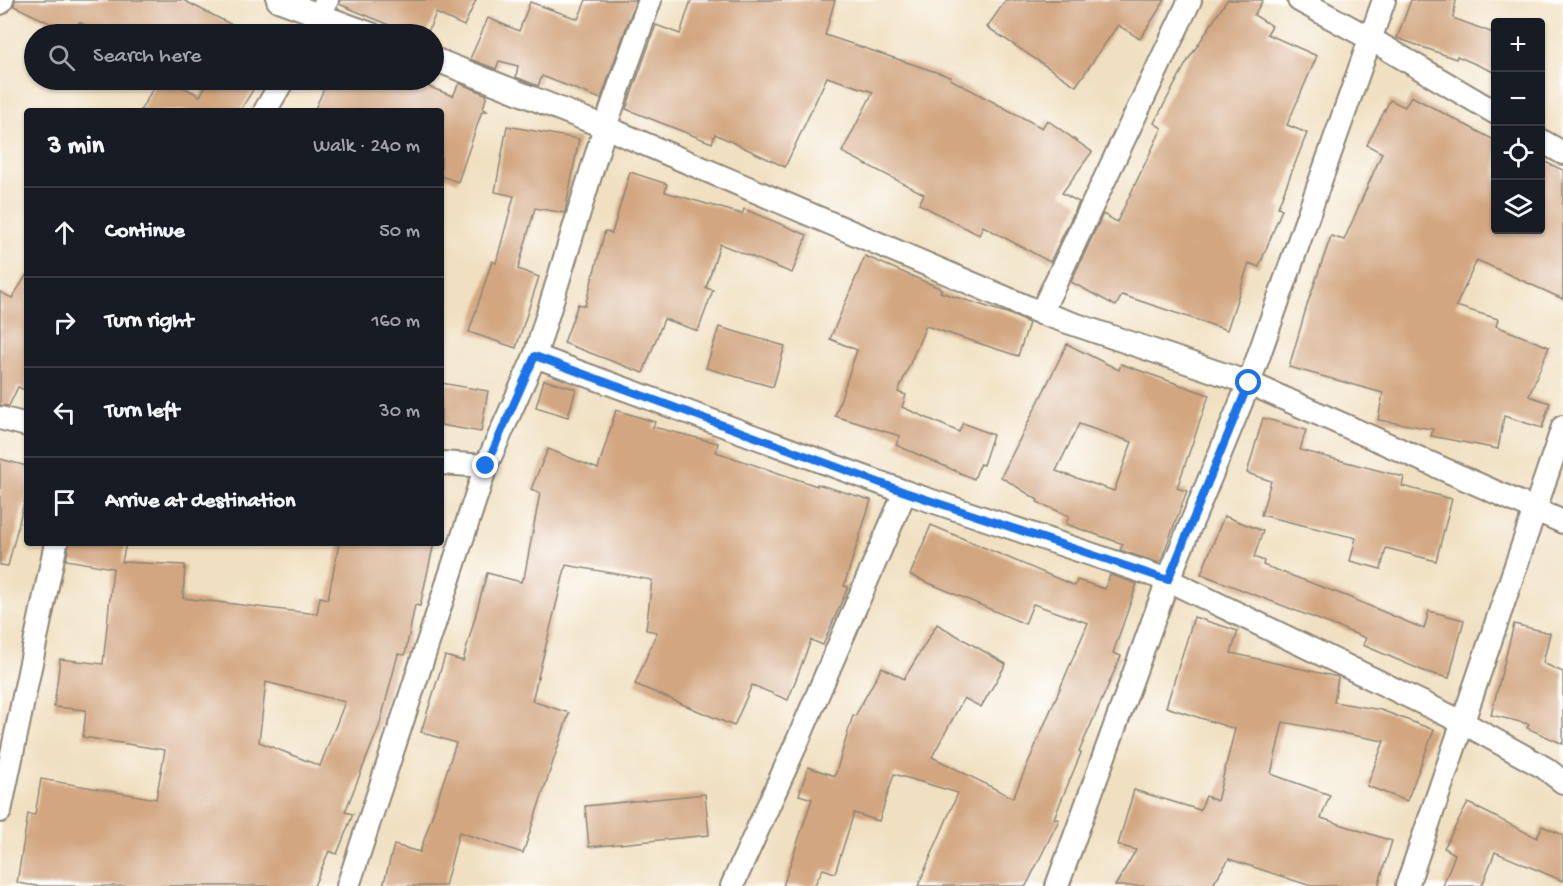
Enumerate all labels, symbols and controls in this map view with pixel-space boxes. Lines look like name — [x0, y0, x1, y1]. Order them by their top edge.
map controls — [1491, 18, 1545, 234]
button: + — [1491, 18, 1545, 72]
search box — [24, 24, 444, 90]
icon: search — [45, 41, 78, 74]
text: Search here — [93, 44, 201, 70]
button: − — [1491, 72, 1545, 126]
button: locate — [1491, 126, 1545, 180]
text: 3 min — [48, 132, 104, 163]
text: Walk · 240 m — [313, 136, 420, 159]
button: layers — [1491, 180, 1545, 234]
icon: ahead — [48, 216, 81, 249]
text: Continue — [105, 219, 185, 245]
text: 50 m — [379, 221, 420, 244]
icon: right — [48, 306, 81, 339]
text: Turn right — [105, 309, 193, 335]
text: 160 m — [371, 311, 420, 334]
route start — [1235, 369, 1261, 395]
icon: left — [48, 396, 81, 429]
text: Turn left — [105, 399, 179, 425]
text: 30 m — [379, 401, 420, 424]
route end — [472, 452, 498, 478]
icon: arrive — [48, 486, 81, 519]
text: Arrive at destination — [105, 489, 295, 515]

